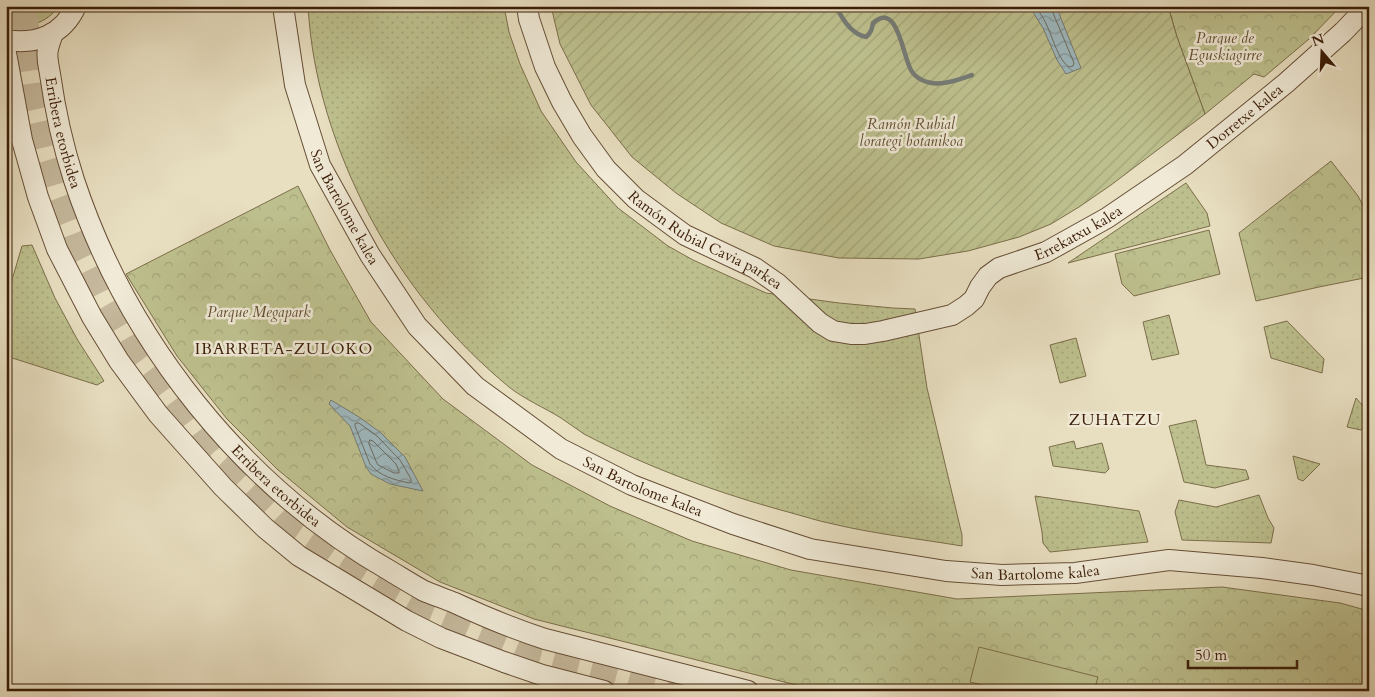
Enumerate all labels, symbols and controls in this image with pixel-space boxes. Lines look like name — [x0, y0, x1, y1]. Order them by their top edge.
park label: Parque de Eguskiagirre — [1189, 28, 1262, 65]
north arrow — [1298, 28, 1348, 78]
text: N — [1309, 29, 1327, 51]
street label: Erribera etorbidea — [41, 75, 86, 191]
street label: Dorretxe kalea — [1202, 79, 1287, 154]
park label: Ramón Rubial lorategi botanikoa — [859, 114, 963, 151]
street label: San Bartolome kalea — [306, 147, 384, 269]
street label: Ramón Rubial Cavia parkea — [623, 186, 787, 294]
street label: Errekatxu kalea — [1032, 200, 1126, 265]
park label: Parque Megapark — [207, 302, 311, 322]
district label: IBARRETA-ZULOKO — [195, 338, 373, 360]
district label: ZUHATZU — [1069, 409, 1161, 431]
street label: Erribera etorbidea — [227, 440, 325, 532]
street label: San Bartolome kalea — [579, 452, 706, 521]
street label: San Bartolome kalea — [970, 560, 1101, 585]
scale bar — [1188, 637, 1296, 669]
text: 50 m — [1195, 645, 1227, 665]

